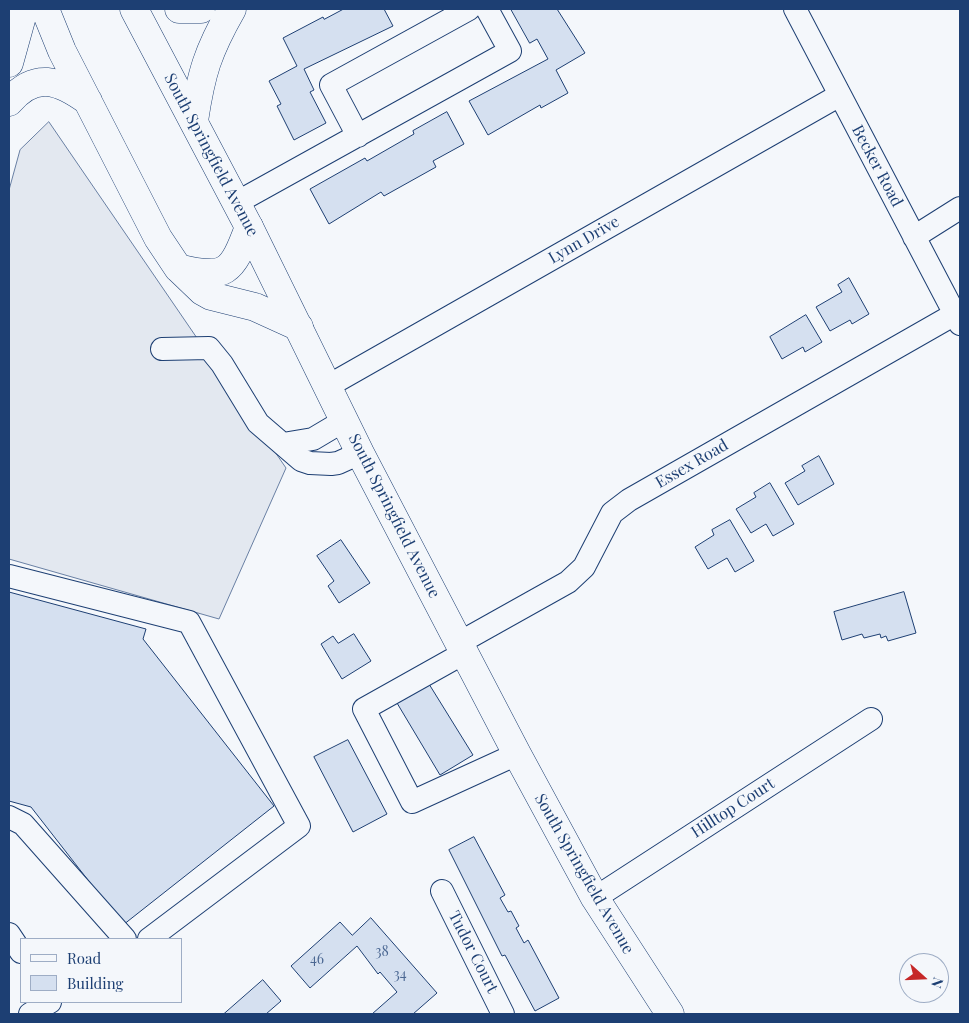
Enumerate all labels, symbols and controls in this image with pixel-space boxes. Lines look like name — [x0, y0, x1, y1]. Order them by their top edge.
street label: South Springfield Avenue — [160, 70, 262, 240]
street label: Becker Road — [847, 122, 907, 210]
street label: Lynn Drive — [545, 212, 623, 268]
street label: South Springfield Avenue — [344, 431, 444, 601]
street label: Essex Road — [652, 436, 732, 492]
street label: Hilltop Court — [688, 774, 778, 842]
street label: South Springfield Avenue — [530, 790, 638, 958]
street label: Tudor Court — [444, 908, 502, 996]
legend — [20, 938, 182, 1003]
house number: 38 — [375, 944, 389, 960]
text: Road — [67, 948, 101, 968]
house number: 46 — [310, 952, 324, 968]
north arrow — [899, 953, 949, 1003]
house number: 34 — [393, 967, 407, 983]
text: Building — [67, 973, 123, 993]
text: N — [927, 975, 948, 991]

